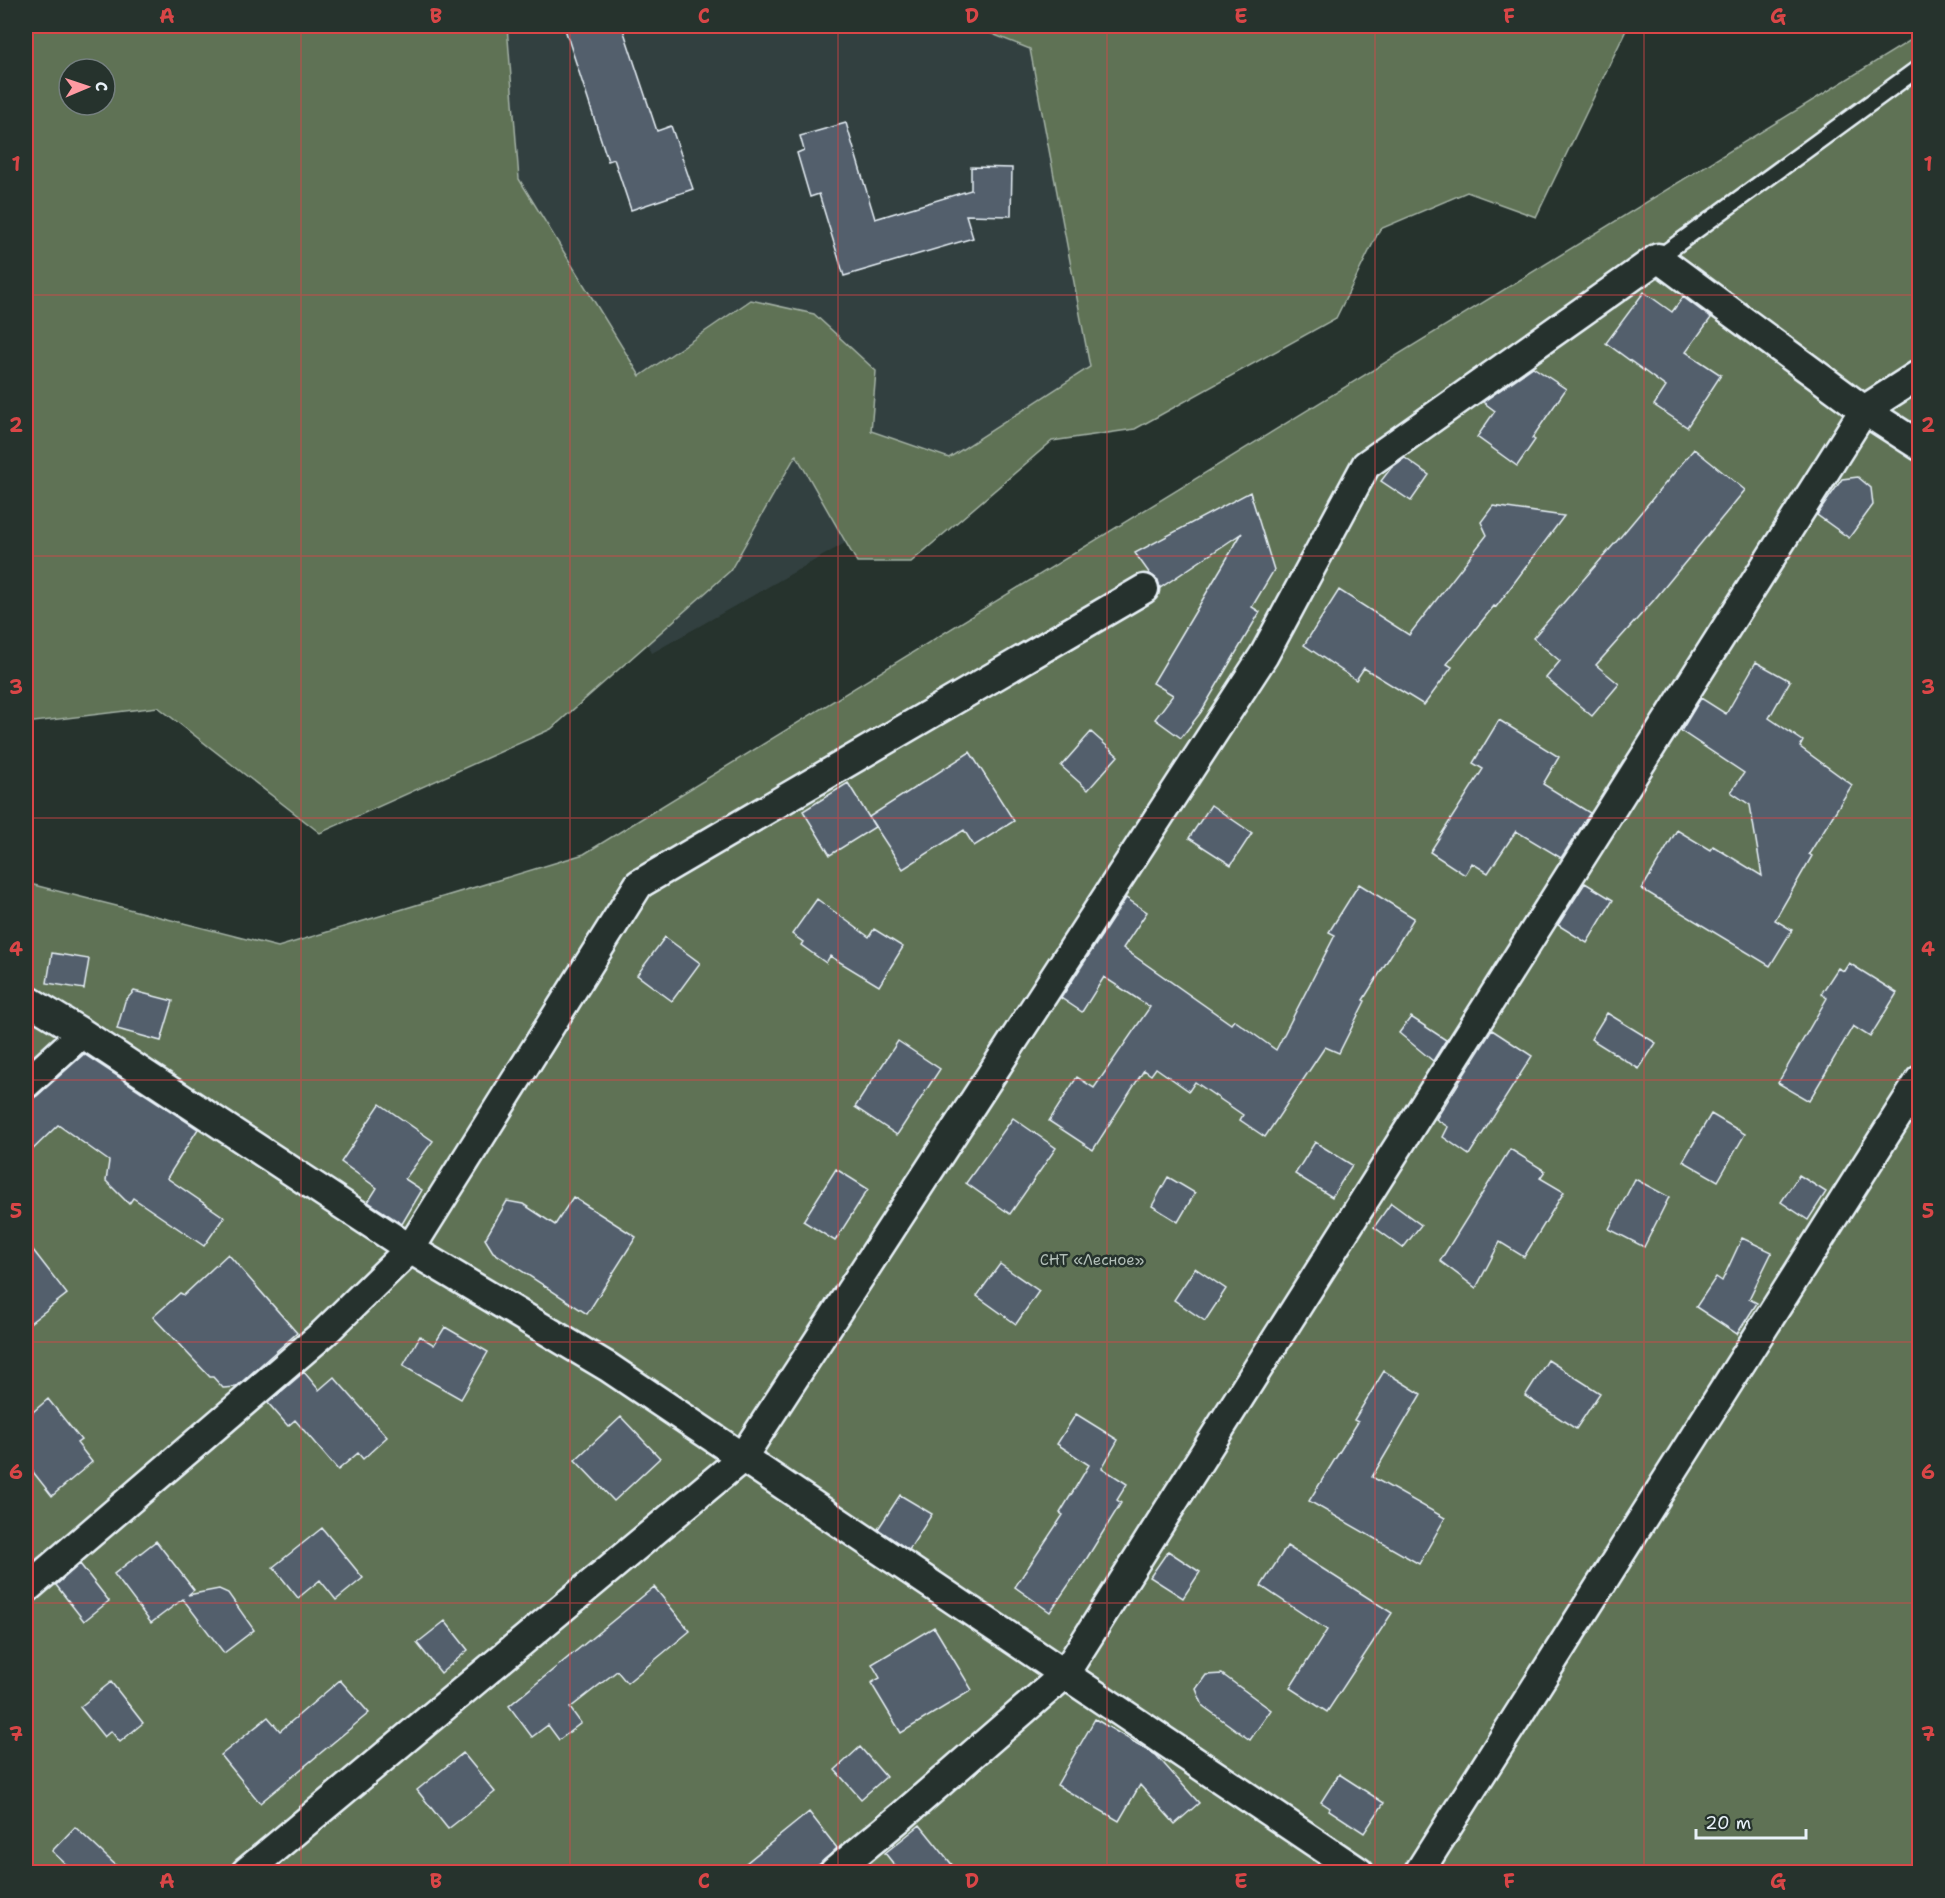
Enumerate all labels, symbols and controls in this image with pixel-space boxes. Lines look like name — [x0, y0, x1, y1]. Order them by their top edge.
text: A — [159, 3, 175, 29]
text: B — [430, 3, 442, 29]
text: C — [698, 3, 710, 29]
text: D — [965, 3, 979, 29]
text: E — [1234, 3, 1248, 29]
text: F — [1503, 3, 1515, 29]
text: G — [1770, 3, 1786, 29]
north arrow — [57, 57, 117, 117]
text: С — [91, 81, 112, 92]
text: 1 — [11, 151, 21, 177]
text: 1 — [1923, 151, 1933, 177]
text: 2 — [9, 412, 23, 438]
text: 2 — [1921, 412, 1935, 438]
text: 3 — [9, 674, 23, 700]
text: 3 — [1921, 674, 1935, 700]
text: 4 — [9, 936, 23, 962]
text: 4 — [1921, 936, 1935, 962]
text: 5 — [10, 1198, 22, 1224]
text: 5 — [1922, 1198, 1934, 1224]
park label: СНТ «Лесное» — [1040, 1250, 1144, 1270]
text: 6 — [9, 1459, 23, 1485]
text: 6 — [1921, 1459, 1935, 1485]
text: 7 — [9, 1721, 23, 1747]
text: 7 — [1921, 1721, 1935, 1747]
scale bar — [1696, 1802, 1806, 1840]
text: 20 m — [1705, 1811, 1751, 1835]
text: A — [159, 1868, 175, 1894]
text: B — [430, 1868, 442, 1894]
text: C — [698, 1868, 710, 1894]
text: D — [965, 1868, 979, 1894]
text: E — [1234, 1868, 1248, 1894]
text: F — [1503, 1868, 1515, 1894]
text: G — [1770, 1868, 1786, 1894]

